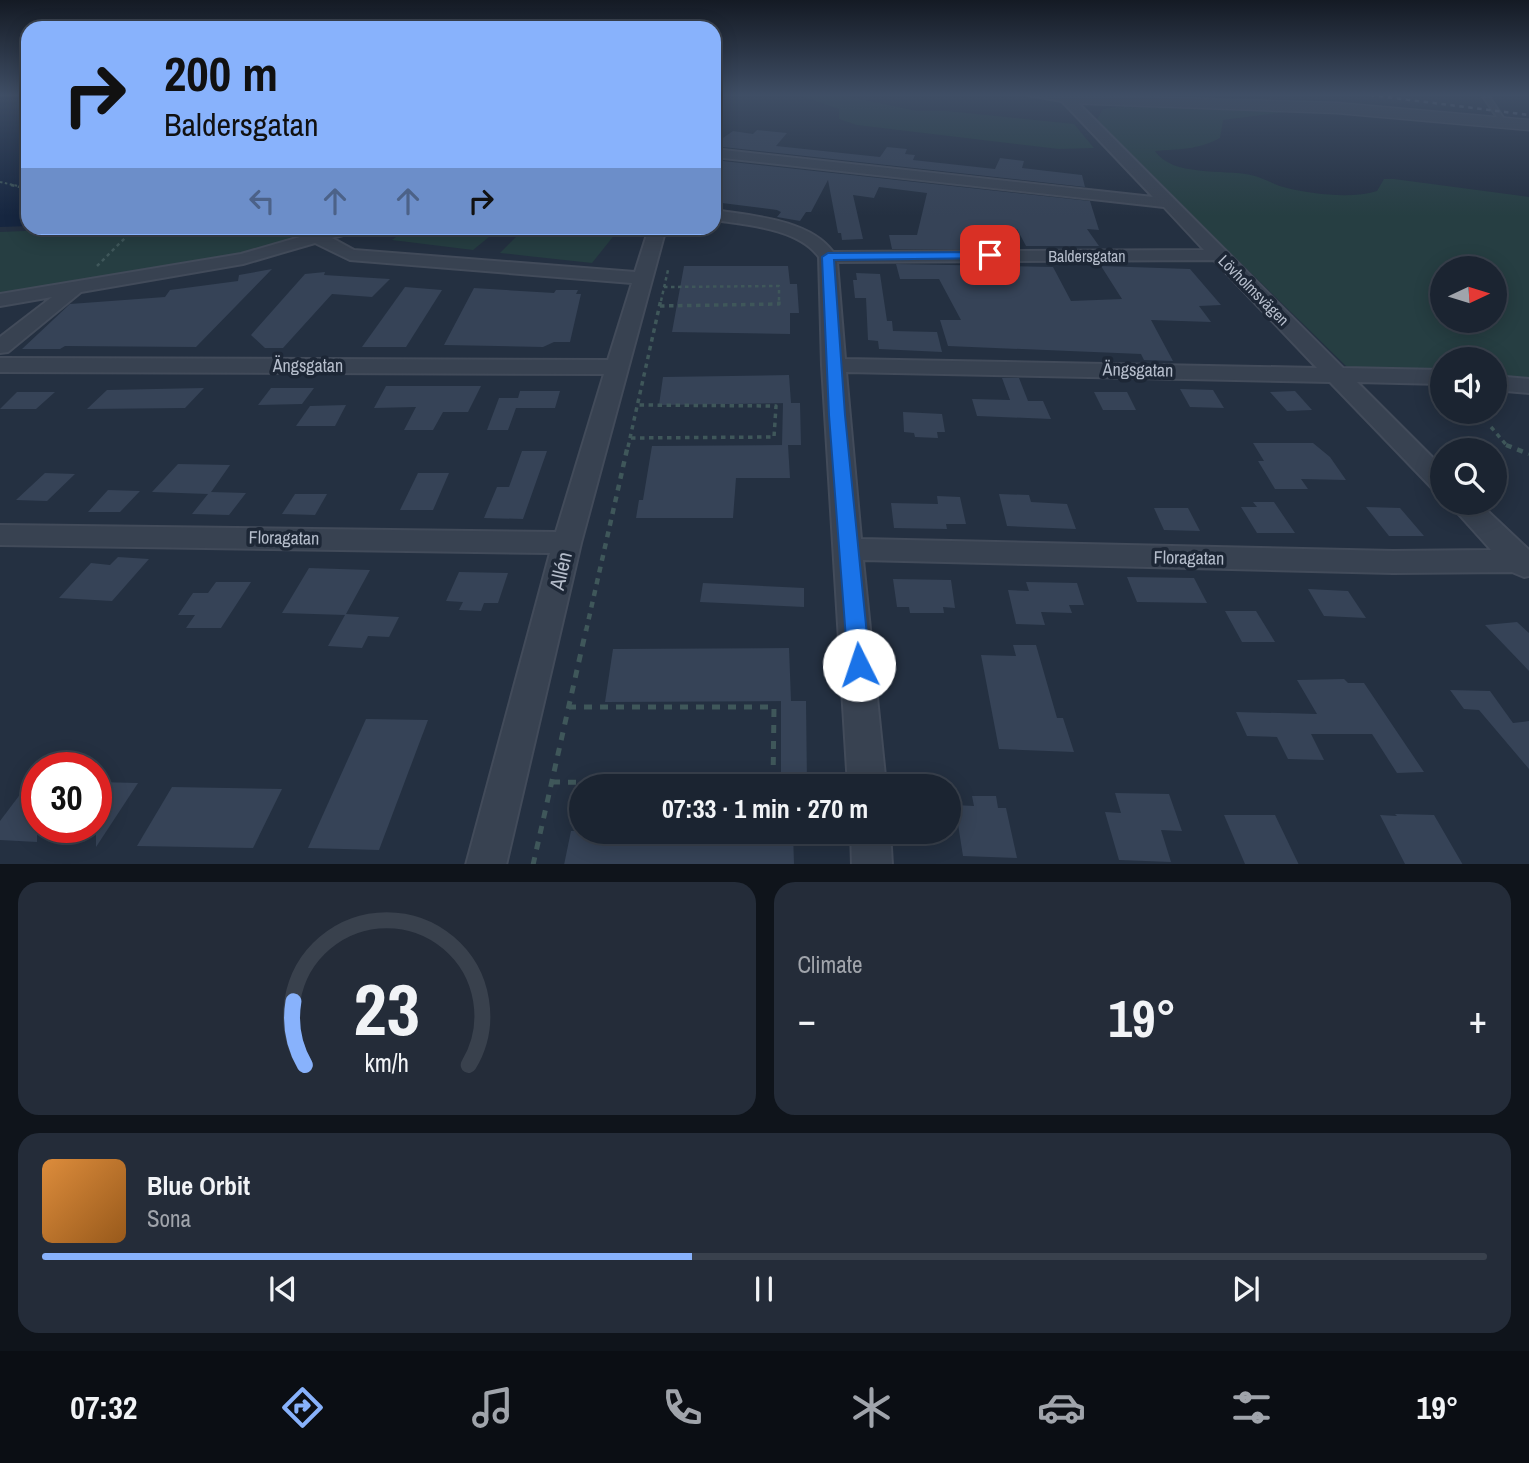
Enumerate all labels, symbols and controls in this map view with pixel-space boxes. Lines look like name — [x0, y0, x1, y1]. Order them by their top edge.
text: 200 m — [164, 40, 278, 106]
icon: right — [49, 49, 140, 140]
text: Baldersgatan — [164, 103, 319, 146]
icon: left — [243, 182, 281, 220]
icon: ahead — [316, 182, 354, 220]
icon: ahead — [389, 182, 427, 220]
icon: right — [462, 182, 500, 220]
pin — [960, 225, 1020, 285]
icon: arrive — [971, 236, 1009, 274]
street label: Baldersgatan — [1048, 245, 1126, 267]
street label: Lövholmsvägen — [1214, 250, 1294, 330]
north arrow — [1430, 256, 1507, 332]
map controls — [1430, 256, 1507, 515]
button: sound — [1430, 347, 1507, 424]
street label: Ängsgatan — [272, 353, 343, 378]
street label: Ängsgatan — [1102, 356, 1174, 383]
button: search — [1430, 438, 1507, 515]
street label: Floragatan — [249, 524, 320, 551]
street label: Floragatan — [1154, 544, 1225, 571]
street label: Allén — [542, 549, 579, 594]
position arrow — [822, 628, 896, 702]
speed limit sign: 30 — [21, 752, 112, 843]
text: 07:33 · 1 min · 270 m — [662, 791, 868, 826]
text: Climate — [798, 949, 862, 980]
text: 23 — [354, 960, 420, 1058]
text: 19° — [1108, 983, 1176, 1053]
text: − — [798, 994, 816, 1045]
text: + — [1469, 994, 1487, 1045]
text: km/h — [365, 1045, 409, 1079]
text: Blue Orbit — [147, 1168, 250, 1203]
text: Sona — [147, 1203, 191, 1234]
icon: previous — [264, 1270, 302, 1308]
icon: pause — [745, 1270, 783, 1308]
icon: next — [1227, 1270, 1265, 1308]
icon: directions — [278, 1383, 327, 1432]
icon: music — [468, 1383, 517, 1432]
icon: phone — [658, 1383, 707, 1432]
icon: climate — [847, 1383, 896, 1432]
icon: car — [1037, 1383, 1086, 1432]
icon: filters — [1227, 1383, 1276, 1432]
text: 07:32 — [70, 1386, 137, 1429]
text: 19° — [1417, 1386, 1459, 1429]

